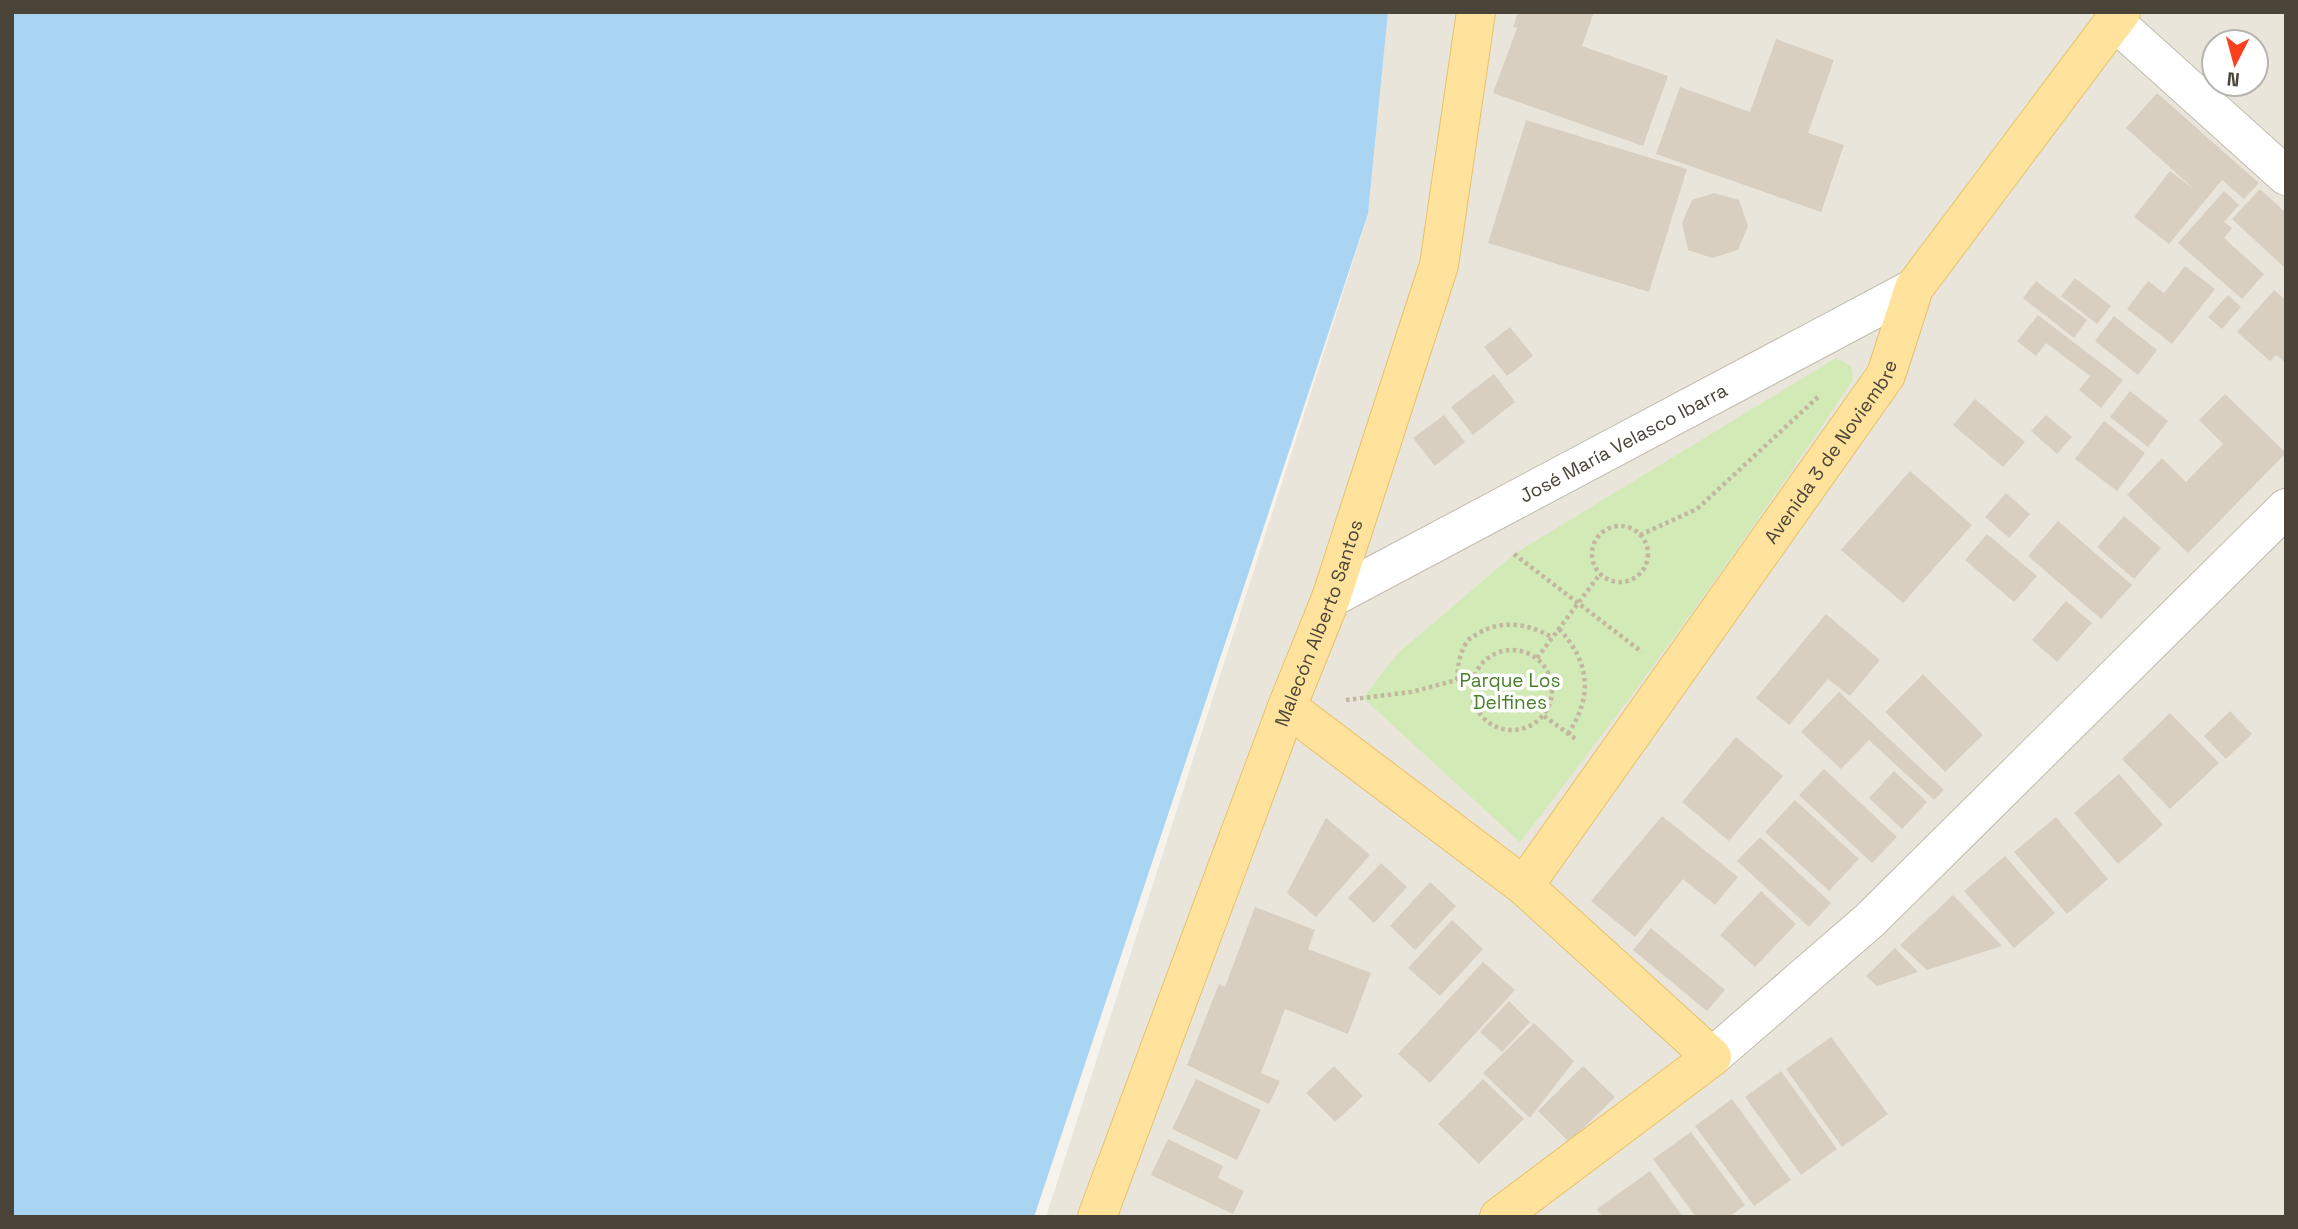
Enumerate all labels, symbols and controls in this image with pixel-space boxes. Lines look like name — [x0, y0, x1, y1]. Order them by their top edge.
north arrow — [2200, 28, 2270, 98]
text: N — [2226, 66, 2241, 93]
street label: Avenida 3 de Noviembre — [1759, 357, 1903, 549]
street label: José María Velasco Ibarra — [1515, 377, 1732, 509]
street label: Malecón Alberto Santos — [1269, 516, 1369, 730]
park label: Parque Los Delfines — [1459, 668, 1561, 715]

